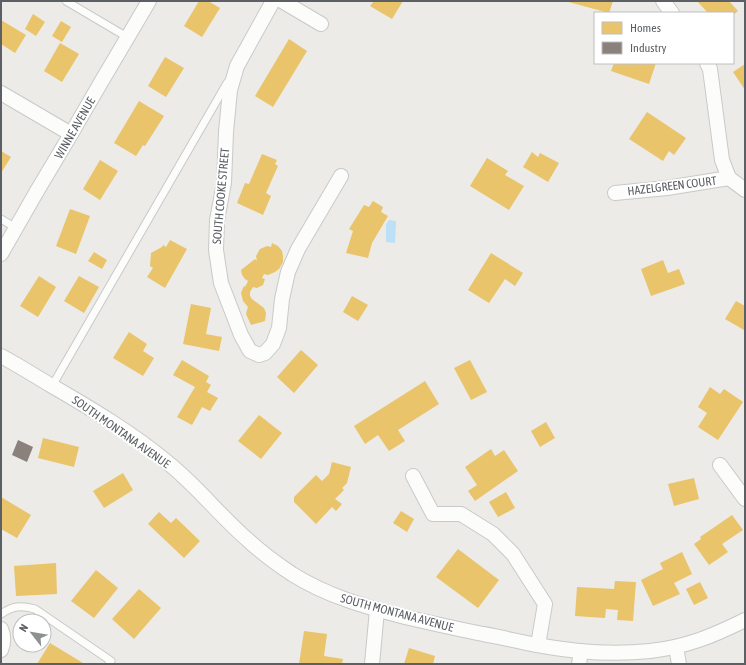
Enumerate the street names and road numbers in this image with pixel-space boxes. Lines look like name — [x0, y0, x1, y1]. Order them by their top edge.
street label: WINNE AVENUE — [52, 95, 98, 161]
street label: SOUTH COOKE STREET — [210, 147, 232, 245]
street label: HAZELGREEN COURT — [627, 174, 718, 198]
street label: SOUTH MONTANA AVENUE — [69, 393, 173, 471]
street label: SOUTH MONTANA AVENUE — [339, 591, 455, 635]

